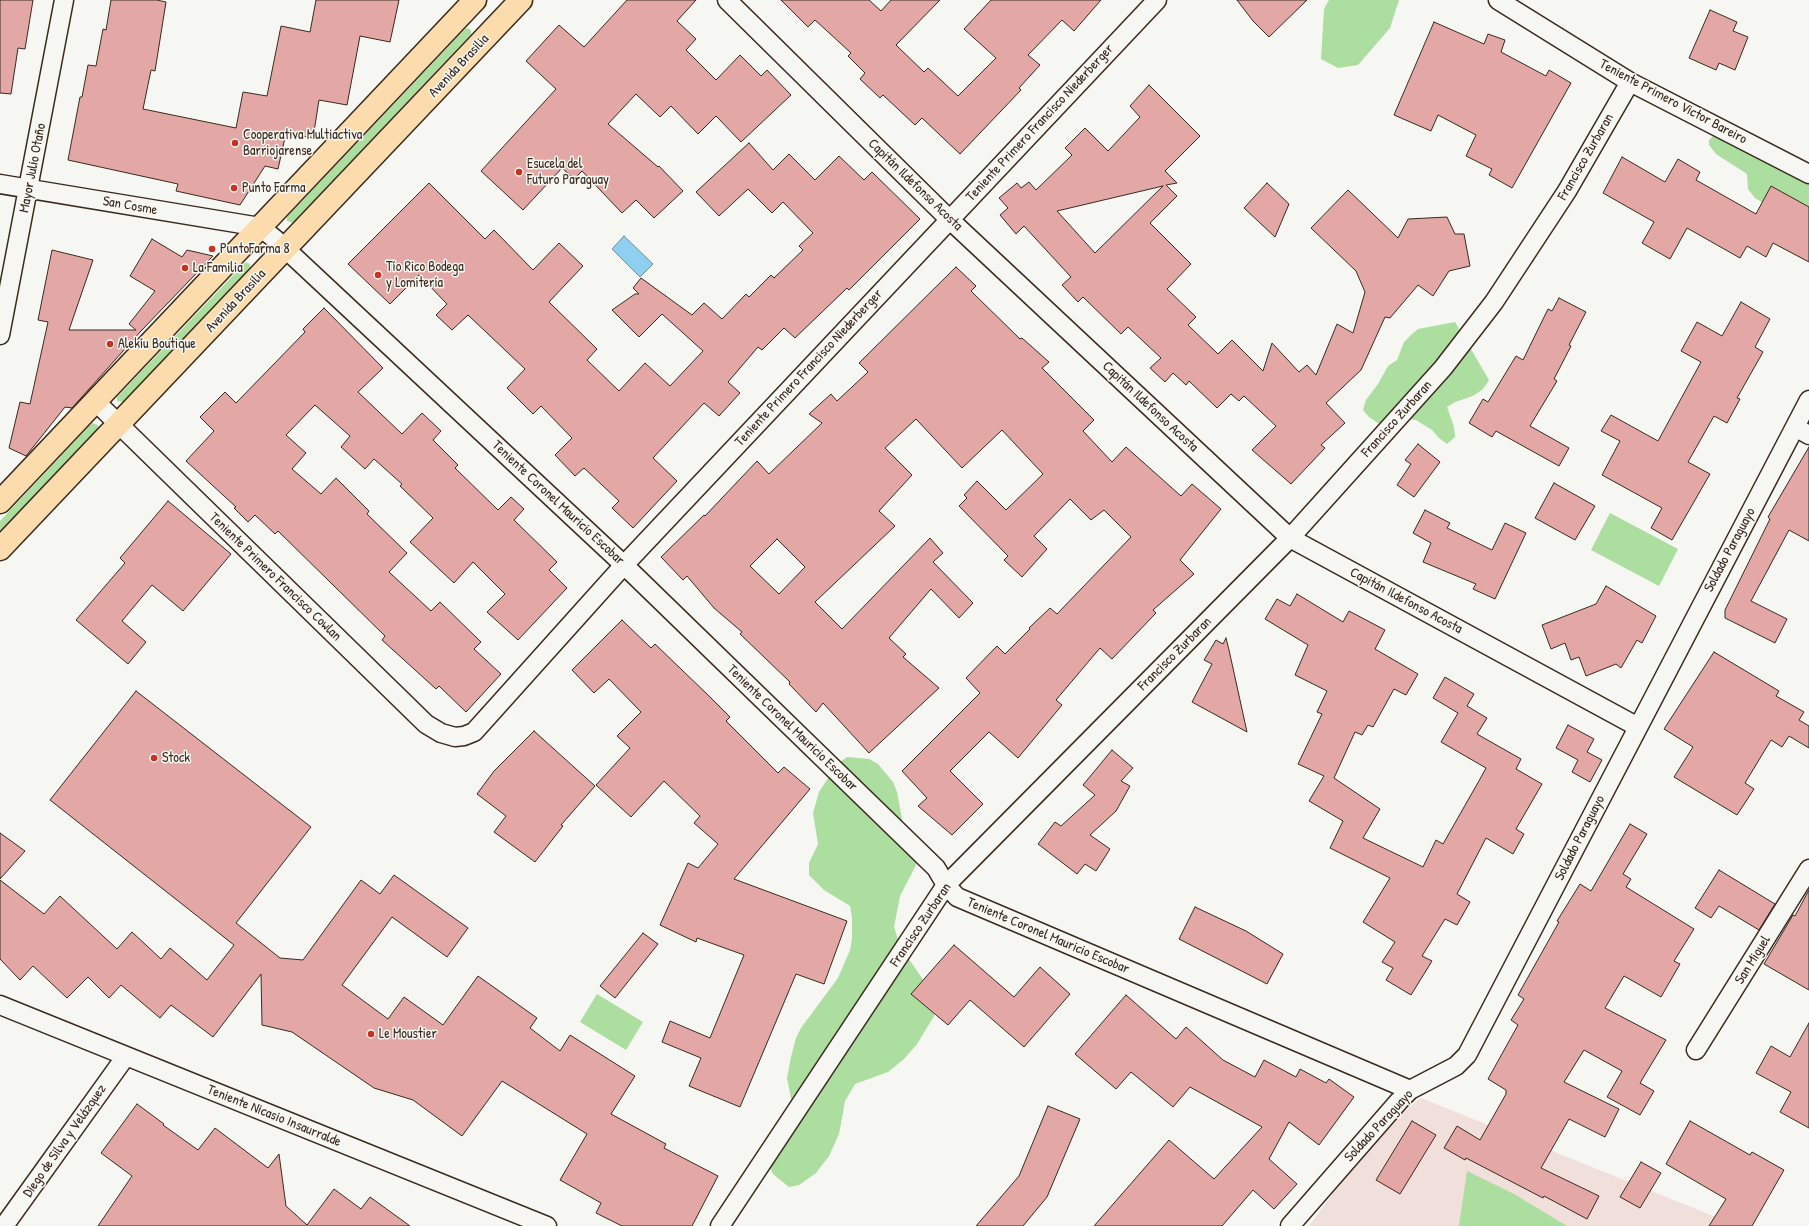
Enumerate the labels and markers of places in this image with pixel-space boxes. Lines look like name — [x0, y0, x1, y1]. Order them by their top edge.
place label: Cooperativa Multiactiva Barriojarense — [243, 127, 362, 160]
marker: Cooperativa Multiactiva Barriojarense — [230, 138, 240, 148]
place label: Esucela del Futuro Paraguay — [527, 156, 609, 188]
marker: Esucela del Futuro Paraguay — [514, 167, 524, 177]
place label: Punto Farma — [242, 180, 305, 196]
marker: Punto Farma — [229, 183, 239, 193]
place label: PuntoFarma 8 — [220, 241, 290, 257]
marker: PuntoFarma 8 — [207, 244, 217, 254]
place label: Tío Rico Bodega y Lomitería — [386, 259, 464, 292]
place label: La Familia — [193, 260, 243, 276]
marker: La Familia — [180, 263, 190, 273]
marker: Tío Rico Bodega y Lomitería — [373, 270, 383, 280]
place label: Alekíu Boutique — [118, 336, 196, 352]
marker: Alekíu Boutique — [105, 339, 115, 349]
place label: Stock — [162, 750, 190, 766]
marker: Stock — [149, 753, 159, 763]
place label: Le Moustier — [379, 1026, 437, 1042]
marker: Le Moustier — [366, 1029, 376, 1039]

